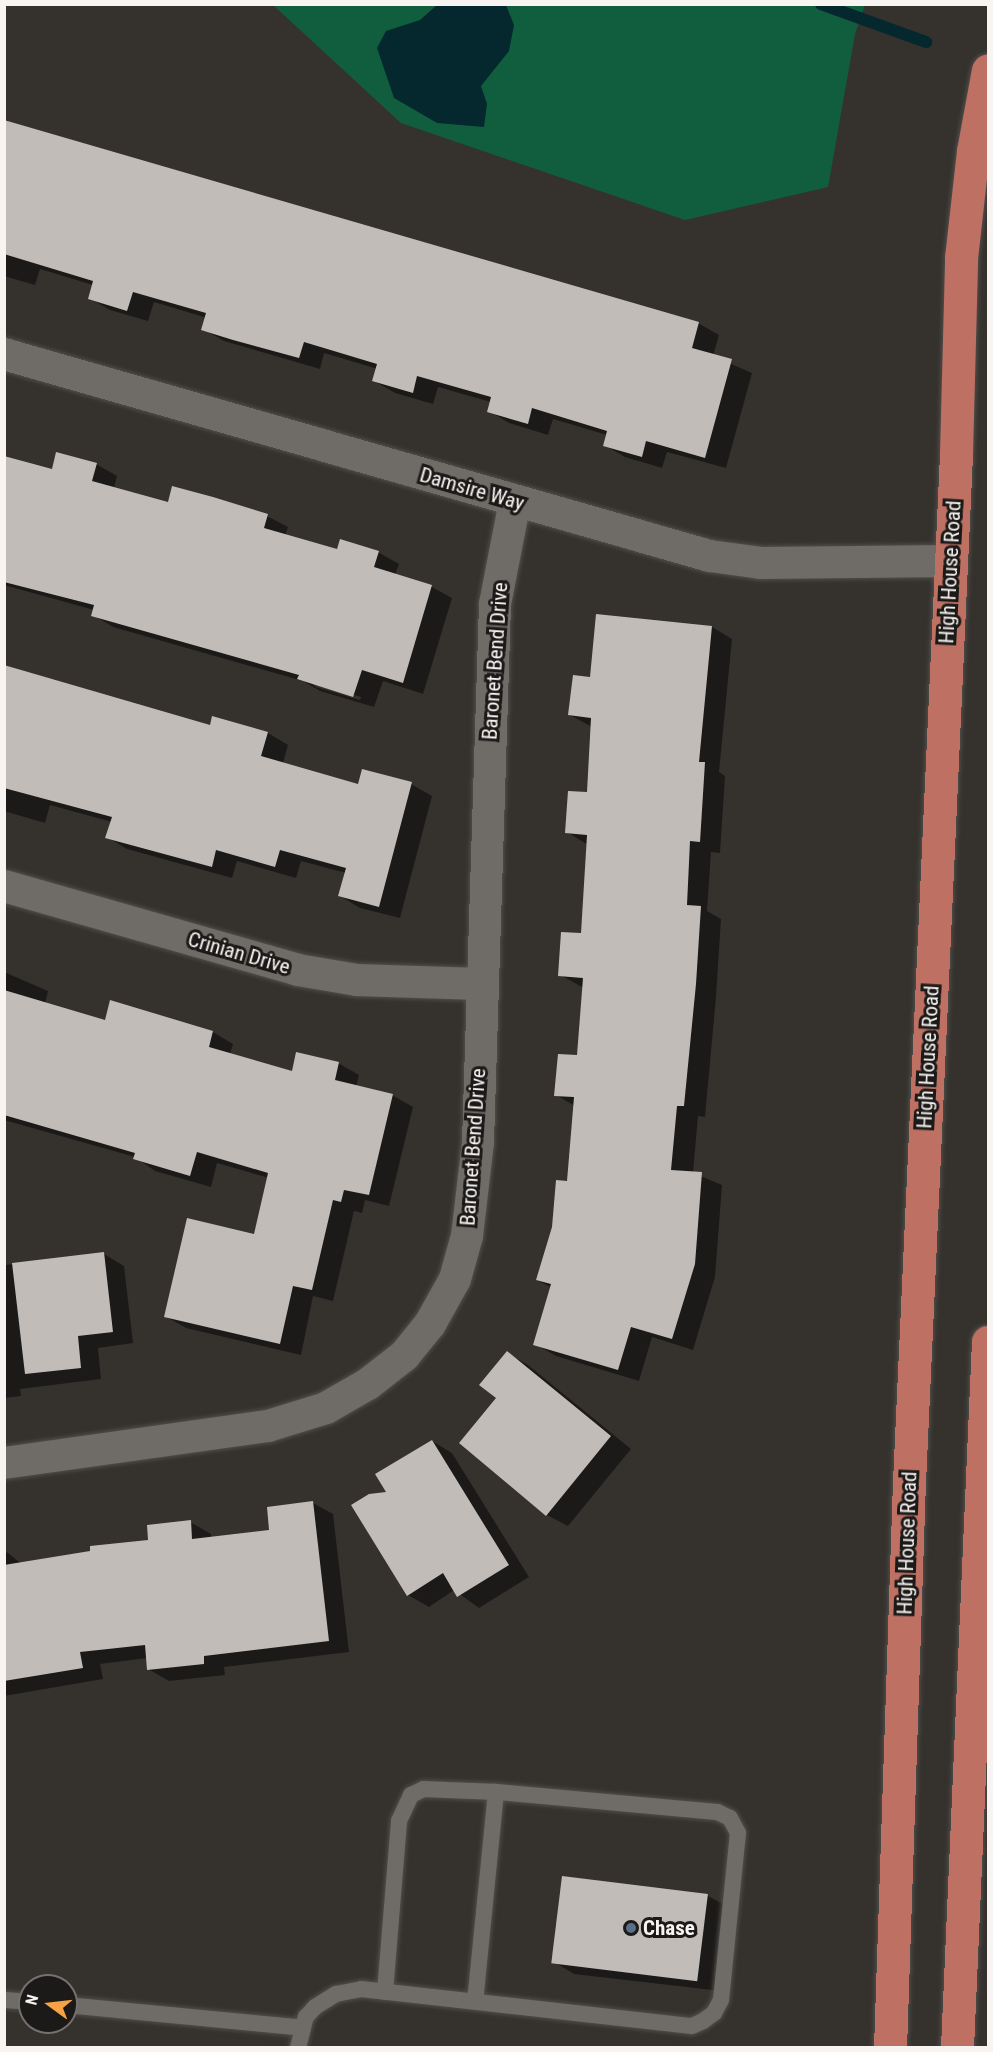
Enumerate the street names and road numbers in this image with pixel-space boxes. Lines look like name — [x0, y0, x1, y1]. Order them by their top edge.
street label: Damsire Way — [417, 462, 527, 516]
street label: High House Road — [934, 500, 966, 644]
street label: Baronet Bend Drive — [477, 581, 513, 741]
street label: Crinian Drive — [185, 926, 293, 980]
street label: High House Road — [912, 985, 944, 1129]
street label: Baronet Bend Drive — [455, 1067, 491, 1227]
street label: High House Road — [892, 1471, 922, 1615]

